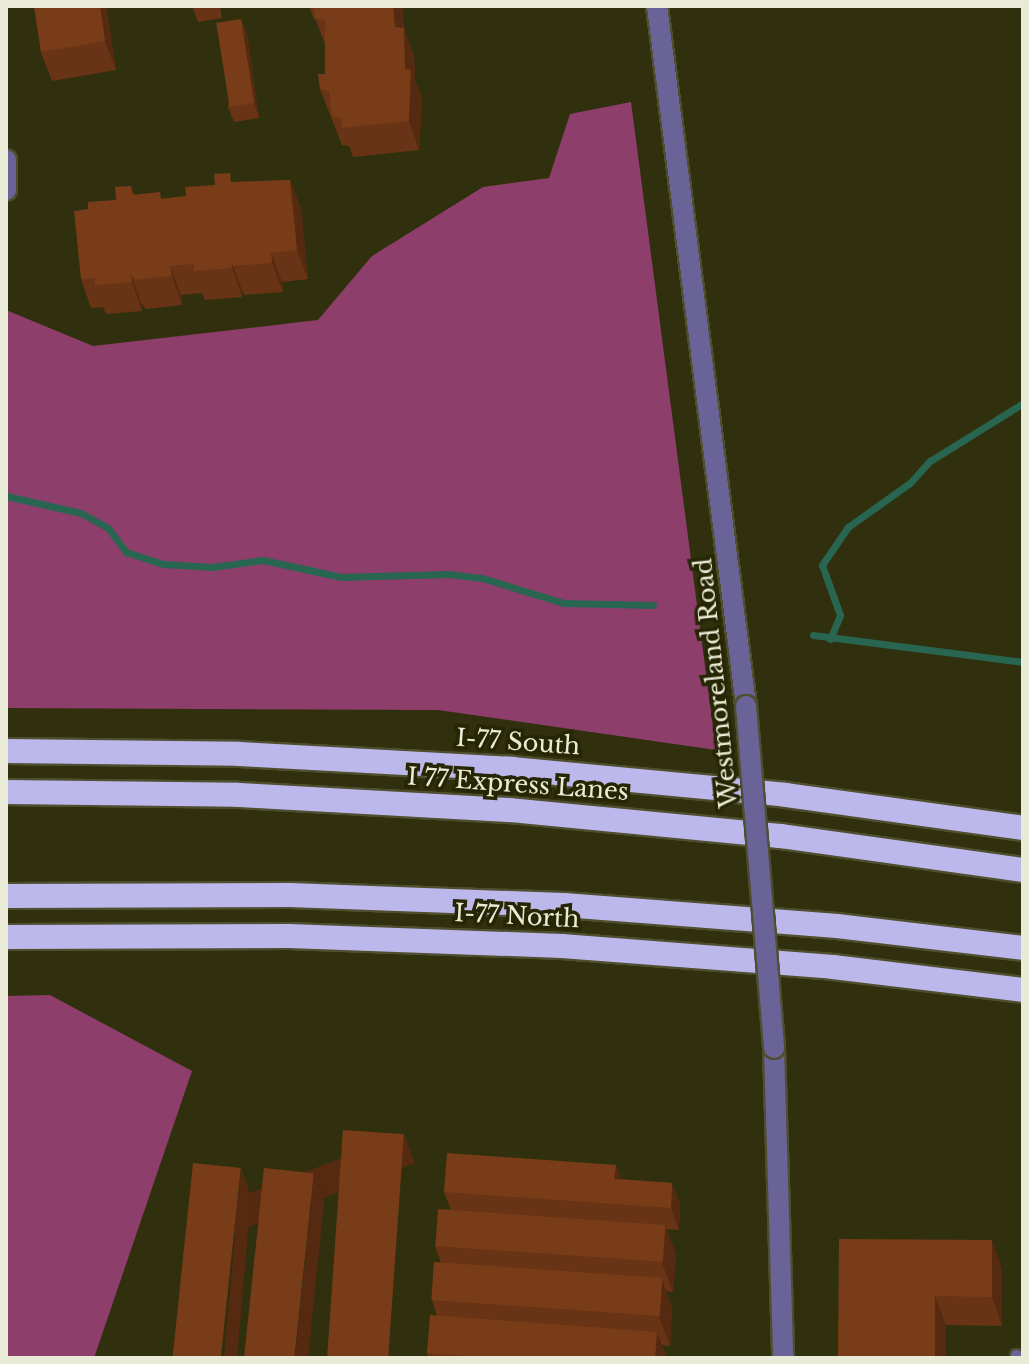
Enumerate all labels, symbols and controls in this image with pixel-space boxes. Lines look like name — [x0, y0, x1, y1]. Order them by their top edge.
street label: Westmoreland Road — [689, 557, 743, 809]
street label: I-77 South — [455, 723, 581, 761]
street label: I 77 Express Lanes — [406, 762, 630, 806]
street label: I-77 North — [454, 898, 580, 934]

